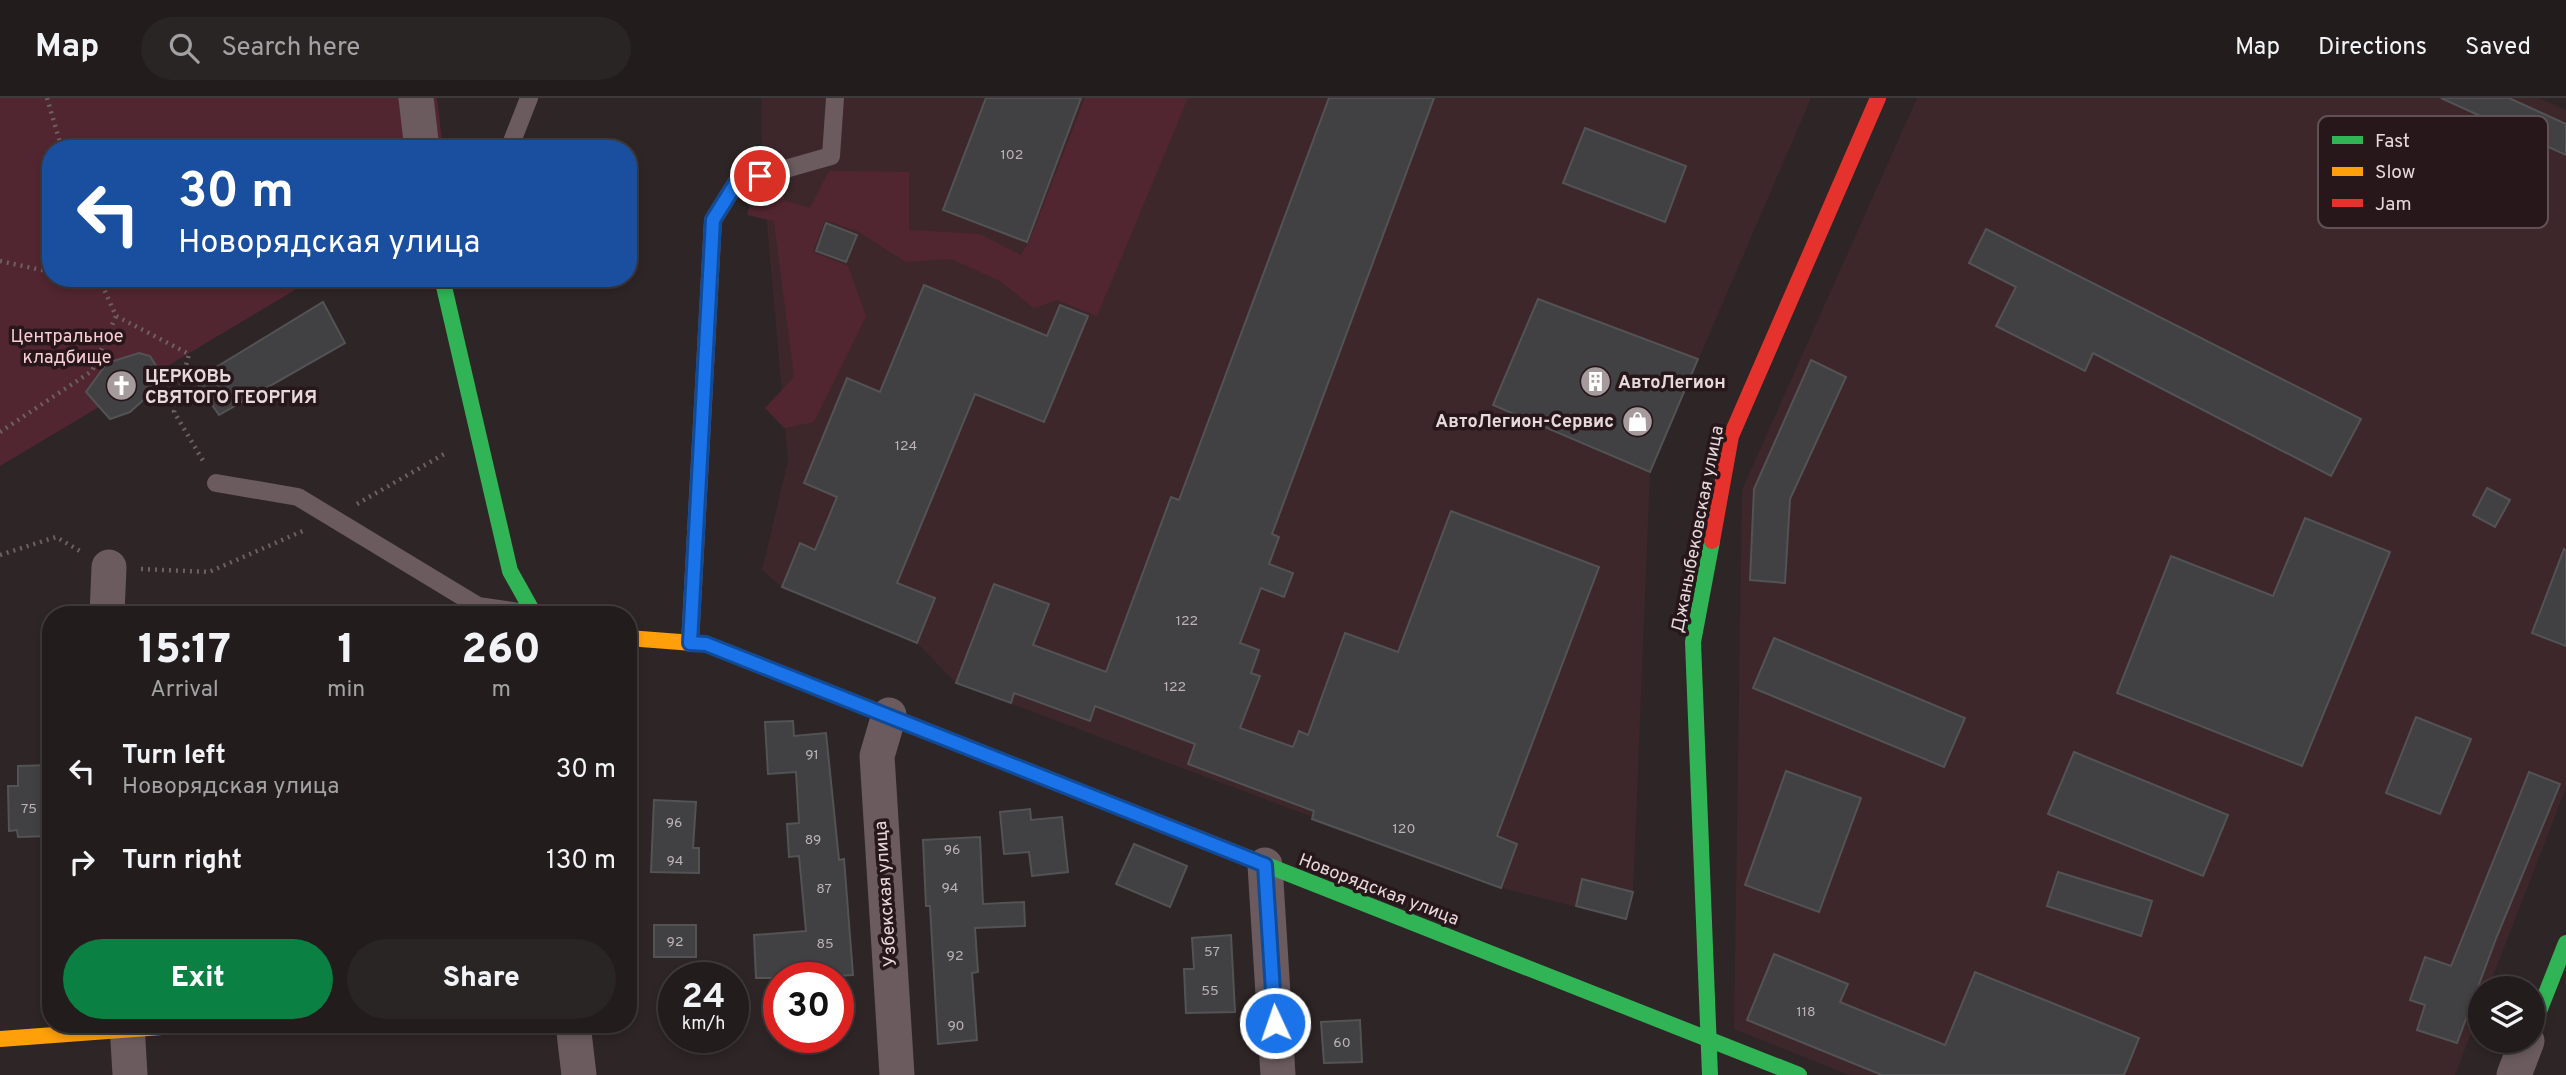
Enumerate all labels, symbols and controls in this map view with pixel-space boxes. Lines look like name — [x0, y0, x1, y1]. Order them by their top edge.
search box — [141, 17, 631, 80]
text: Map — [35, 27, 99, 69]
icon: search — [165, 29, 203, 67]
text: Search here — [221, 32, 360, 65]
text: Map — [2235, 33, 2280, 63]
text: Directions — [2318, 33, 2427, 63]
text: Saved — [2465, 33, 2531, 63]
legend — [2318, 116, 2548, 228]
text: Fast — [2375, 130, 2410, 154]
pin — [730, 146, 790, 206]
house number: 102 — [1001, 147, 1023, 164]
icon: arrive — [741, 157, 779, 195]
text: Slow — [2375, 161, 2415, 185]
text: 30 m — [178, 163, 294, 225]
icon: left — [63, 168, 154, 259]
text: Jam — [2375, 193, 2412, 217]
text: Новорядская улица — [178, 224, 480, 264]
park label: Центральное кладбище — [10, 326, 124, 370]
building icon: АвтоЛегион — [1578, 365, 1612, 399]
place label: ЦЕРКОВЬ СВЯТОГО ГЕОРГИЯ — [145, 366, 317, 410]
church icon: ЦЕРКОВЬ СВЯТОГО ГЕОРГИЯ — [105, 369, 139, 403]
place label: АвтоЛегион — [1618, 372, 1726, 395]
shop icon: АвтоЛегион-Сервис — [1620, 404, 1654, 438]
place label: АвтоЛегион-Сервис — [1435, 411, 1614, 434]
street label: Джаныбековская улица — [1667, 424, 1730, 635]
house number: 124 — [895, 438, 917, 455]
house number: 122 — [1176, 613, 1198, 630]
text: 15:17 — [138, 625, 231, 678]
text: 1 — [338, 625, 355, 678]
text: 260 — [461, 625, 541, 678]
text: Arrival — [150, 676, 219, 705]
text: min — [327, 676, 365, 705]
text: m — [491, 676, 511, 705]
house number: 122 — [1164, 679, 1186, 696]
text: Turn left — [122, 740, 226, 773]
house number: 91 — [805, 747, 819, 764]
icon: left — [63, 752, 101, 790]
text: 30 m — [556, 754, 616, 787]
text: Новорядская улица — [122, 773, 339, 802]
house number: 75 — [21, 801, 37, 818]
house number: 96 — [666, 815, 682, 832]
street label: Узбекская улица — [870, 820, 903, 968]
house number: 120 — [1393, 821, 1415, 838]
house number: 89 — [805, 832, 821, 849]
house number: 96 — [944, 842, 960, 859]
icon: right — [63, 843, 101, 881]
text: Turn right — [122, 845, 242, 878]
text: 130 m — [546, 845, 616, 878]
street label: Новорядская улица — [1295, 849, 1462, 932]
house number: 94 — [666, 853, 684, 870]
house number: 94 — [941, 880, 959, 897]
house number: 87 — [816, 881, 832, 898]
house number: 92 — [667, 934, 683, 951]
house number: 85 — [816, 936, 834, 953]
button: Exit — [63, 939, 333, 1019]
button: Share — [347, 939, 616, 1019]
house number: 57 — [1204, 944, 1220, 961]
house number: 92 — [947, 948, 963, 965]
speed limit sign: 30 — [763, 962, 854, 1053]
text: 24 — [682, 976, 725, 1020]
map controls — [2468, 976, 2545, 1053]
button: layers — [2468, 976, 2545, 1053]
house number: 55 — [1201, 983, 1219, 1000]
position arrow — [1238, 986, 1312, 1060]
house number: 118 — [1797, 1004, 1816, 1021]
text: km/h — [682, 1013, 725, 1036]
house number: 90 — [947, 1018, 965, 1035]
house number: 60 — [1333, 1035, 1351, 1052]

